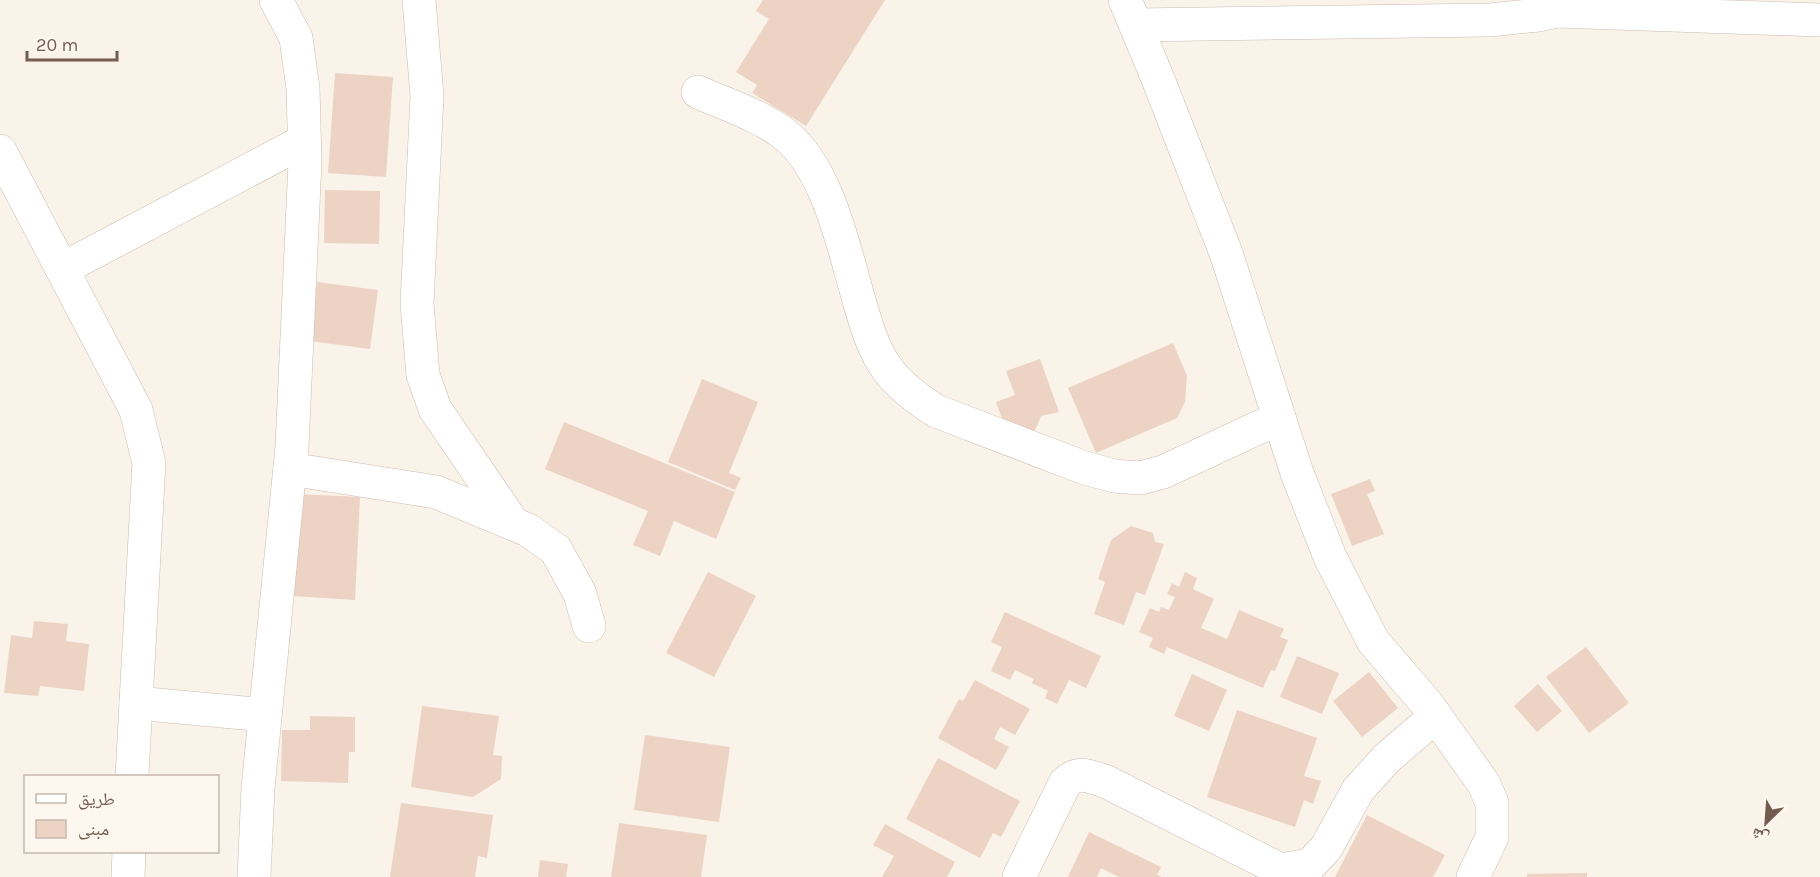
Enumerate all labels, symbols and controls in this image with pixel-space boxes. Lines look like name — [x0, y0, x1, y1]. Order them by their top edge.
scale bar — [27, 24, 117, 62]
text: 20 m — [36, 34, 78, 56]
legend — [24, 775, 219, 853]
text: طريق — [78, 788, 115, 810]
north arrow — [1736, 793, 1796, 853]
text: مبنى — [78, 818, 109, 840]
text: ش — [1748, 824, 1772, 848]

